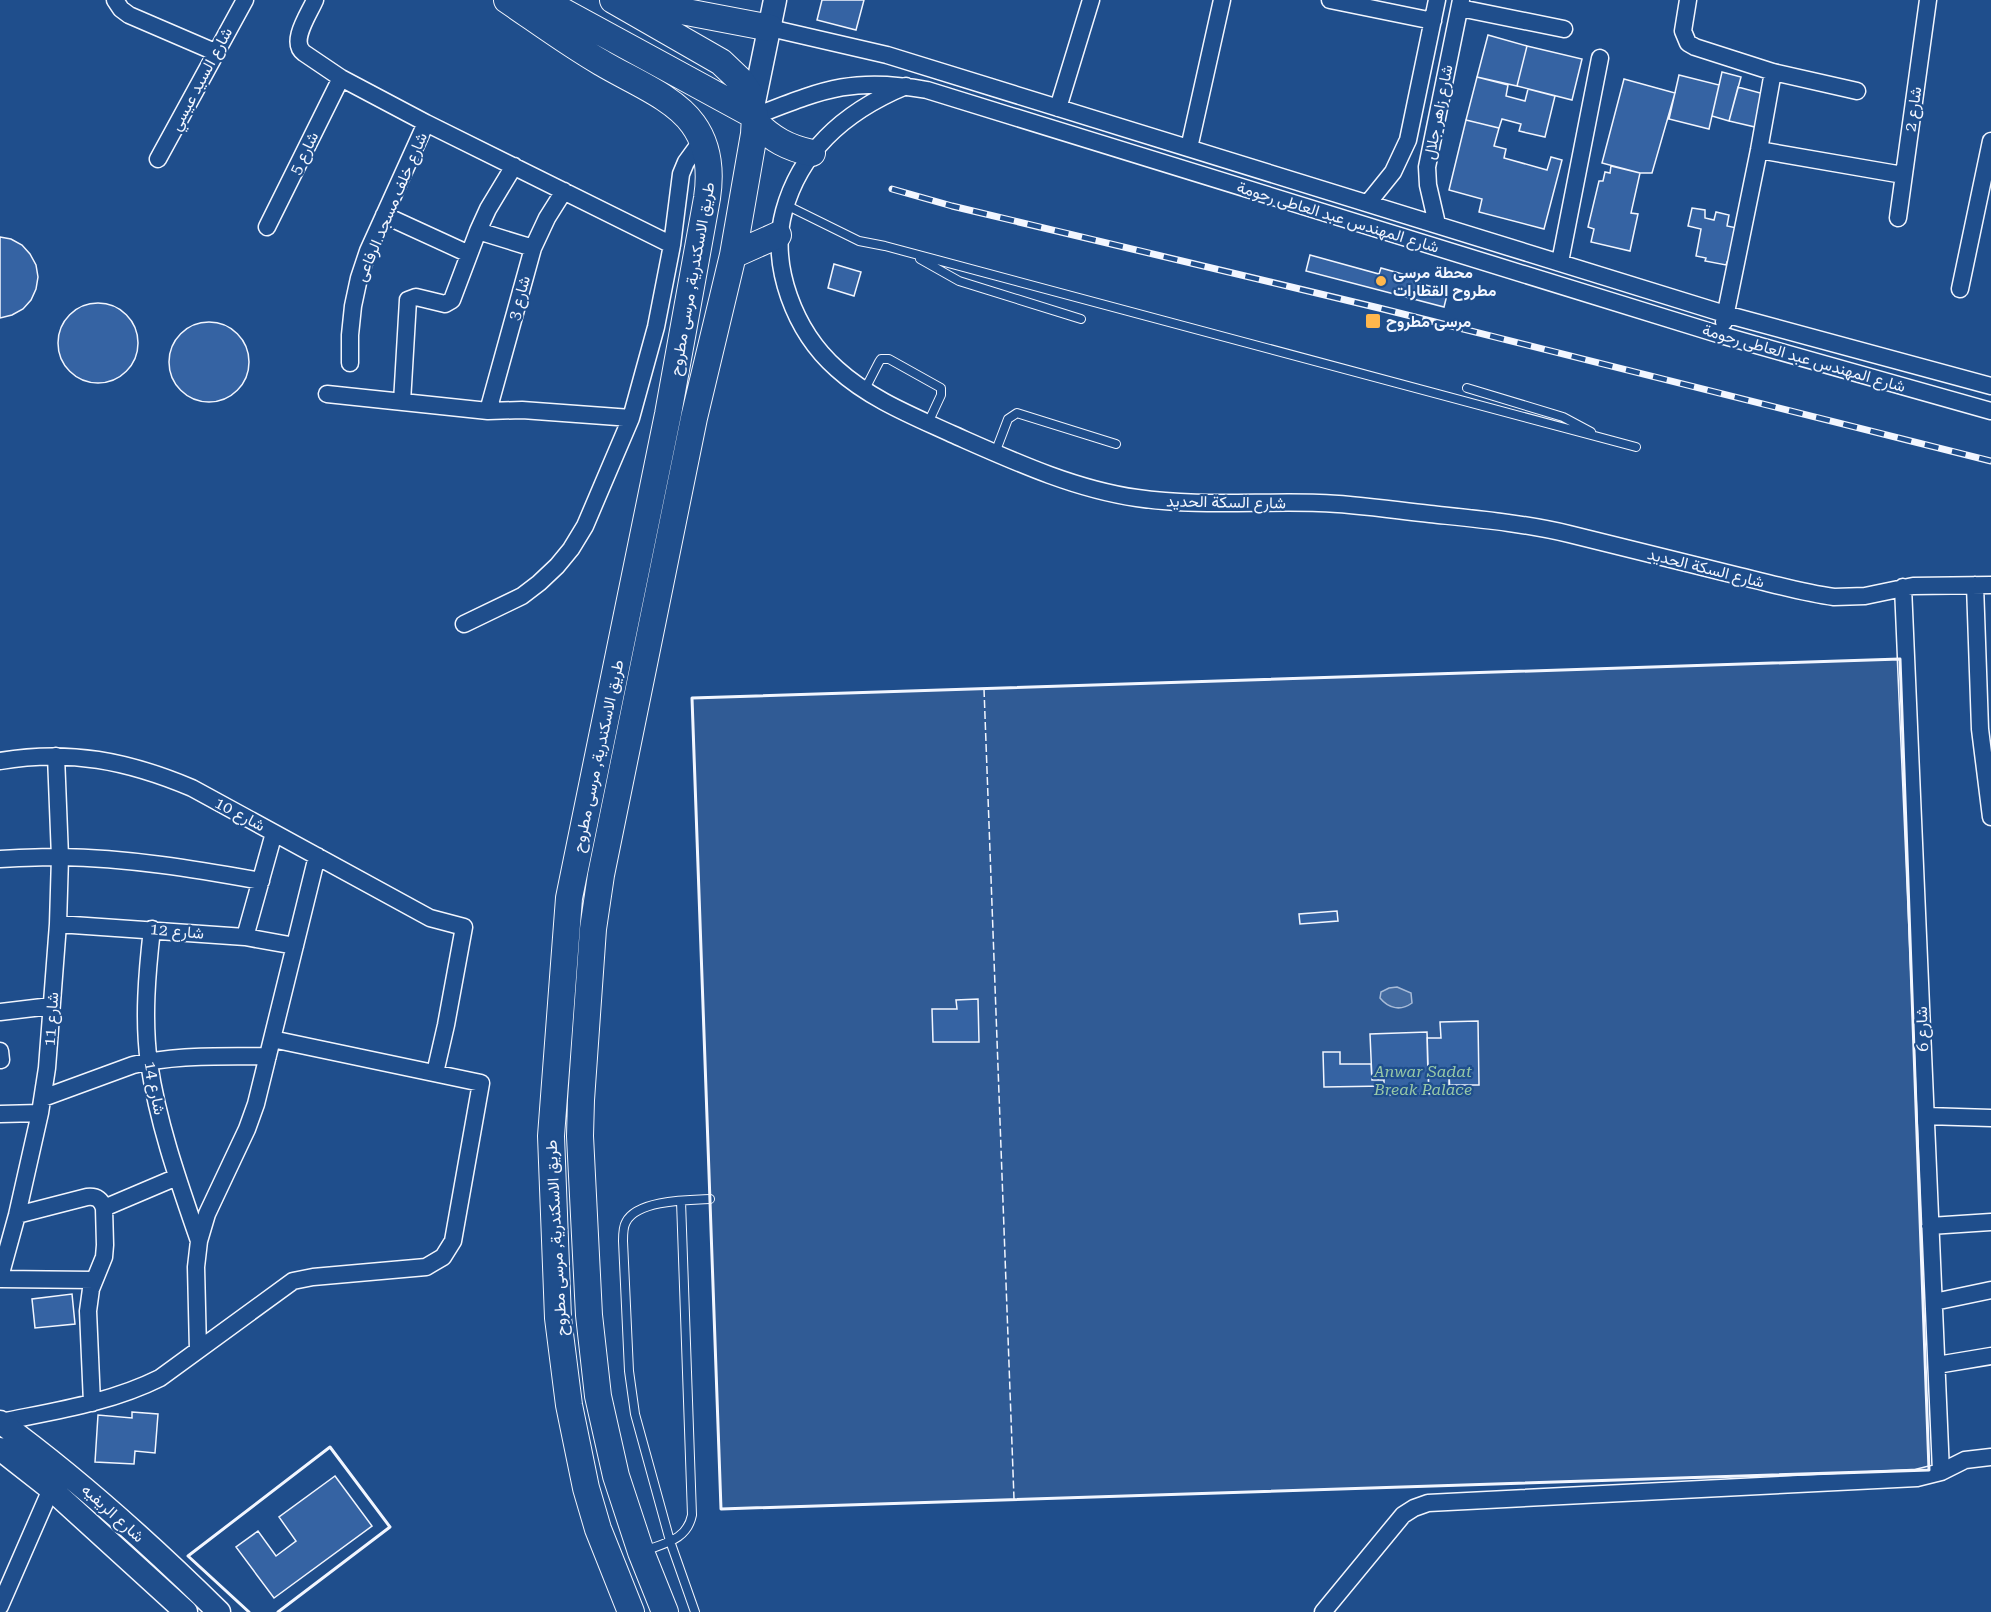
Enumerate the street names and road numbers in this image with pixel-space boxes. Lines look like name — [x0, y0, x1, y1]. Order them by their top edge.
street label: شارع السيد عيسي — [166, 24, 240, 136]
street label: شارع زاهر جلال — [1419, 63, 1458, 161]
street label: شارع 2 — [1900, 85, 1928, 133]
street label: شارع 5 — [286, 129, 324, 178]
street label: شارع خلف مسجد الرفاعى — [351, 130, 433, 285]
street label: شارع المهندس عبد العاطى رحومة — [1234, 177, 1441, 259]
street label: طريق الاسكندرية, مرسى مطروح — [666, 181, 720, 378]
street label: شارع 3 — [504, 274, 536, 323]
street label: شارع المهندس عبد العاطى رحومة — [1700, 320, 1908, 398]
street label: شارع السكة الحديد — [1166, 491, 1286, 515]
street label: شارع السكة الحديد — [1645, 544, 1766, 594]
street label: طريق الاسكندرية, مرسى مطروح — [568, 658, 630, 854]
street label: شارع 10 — [211, 793, 268, 837]
street label: شارع 12 — [149, 919, 205, 945]
street label: شارع 11 — [40, 991, 64, 1047]
street label: شارع 6 — [1912, 1006, 1934, 1052]
street label: شارع 14 — [139, 1060, 169, 1117]
street label: طريق الاسكندرية, مرسى مطروح — [541, 1139, 573, 1337]
street label: شارع الريفيه — [76, 1480, 148, 1548]

